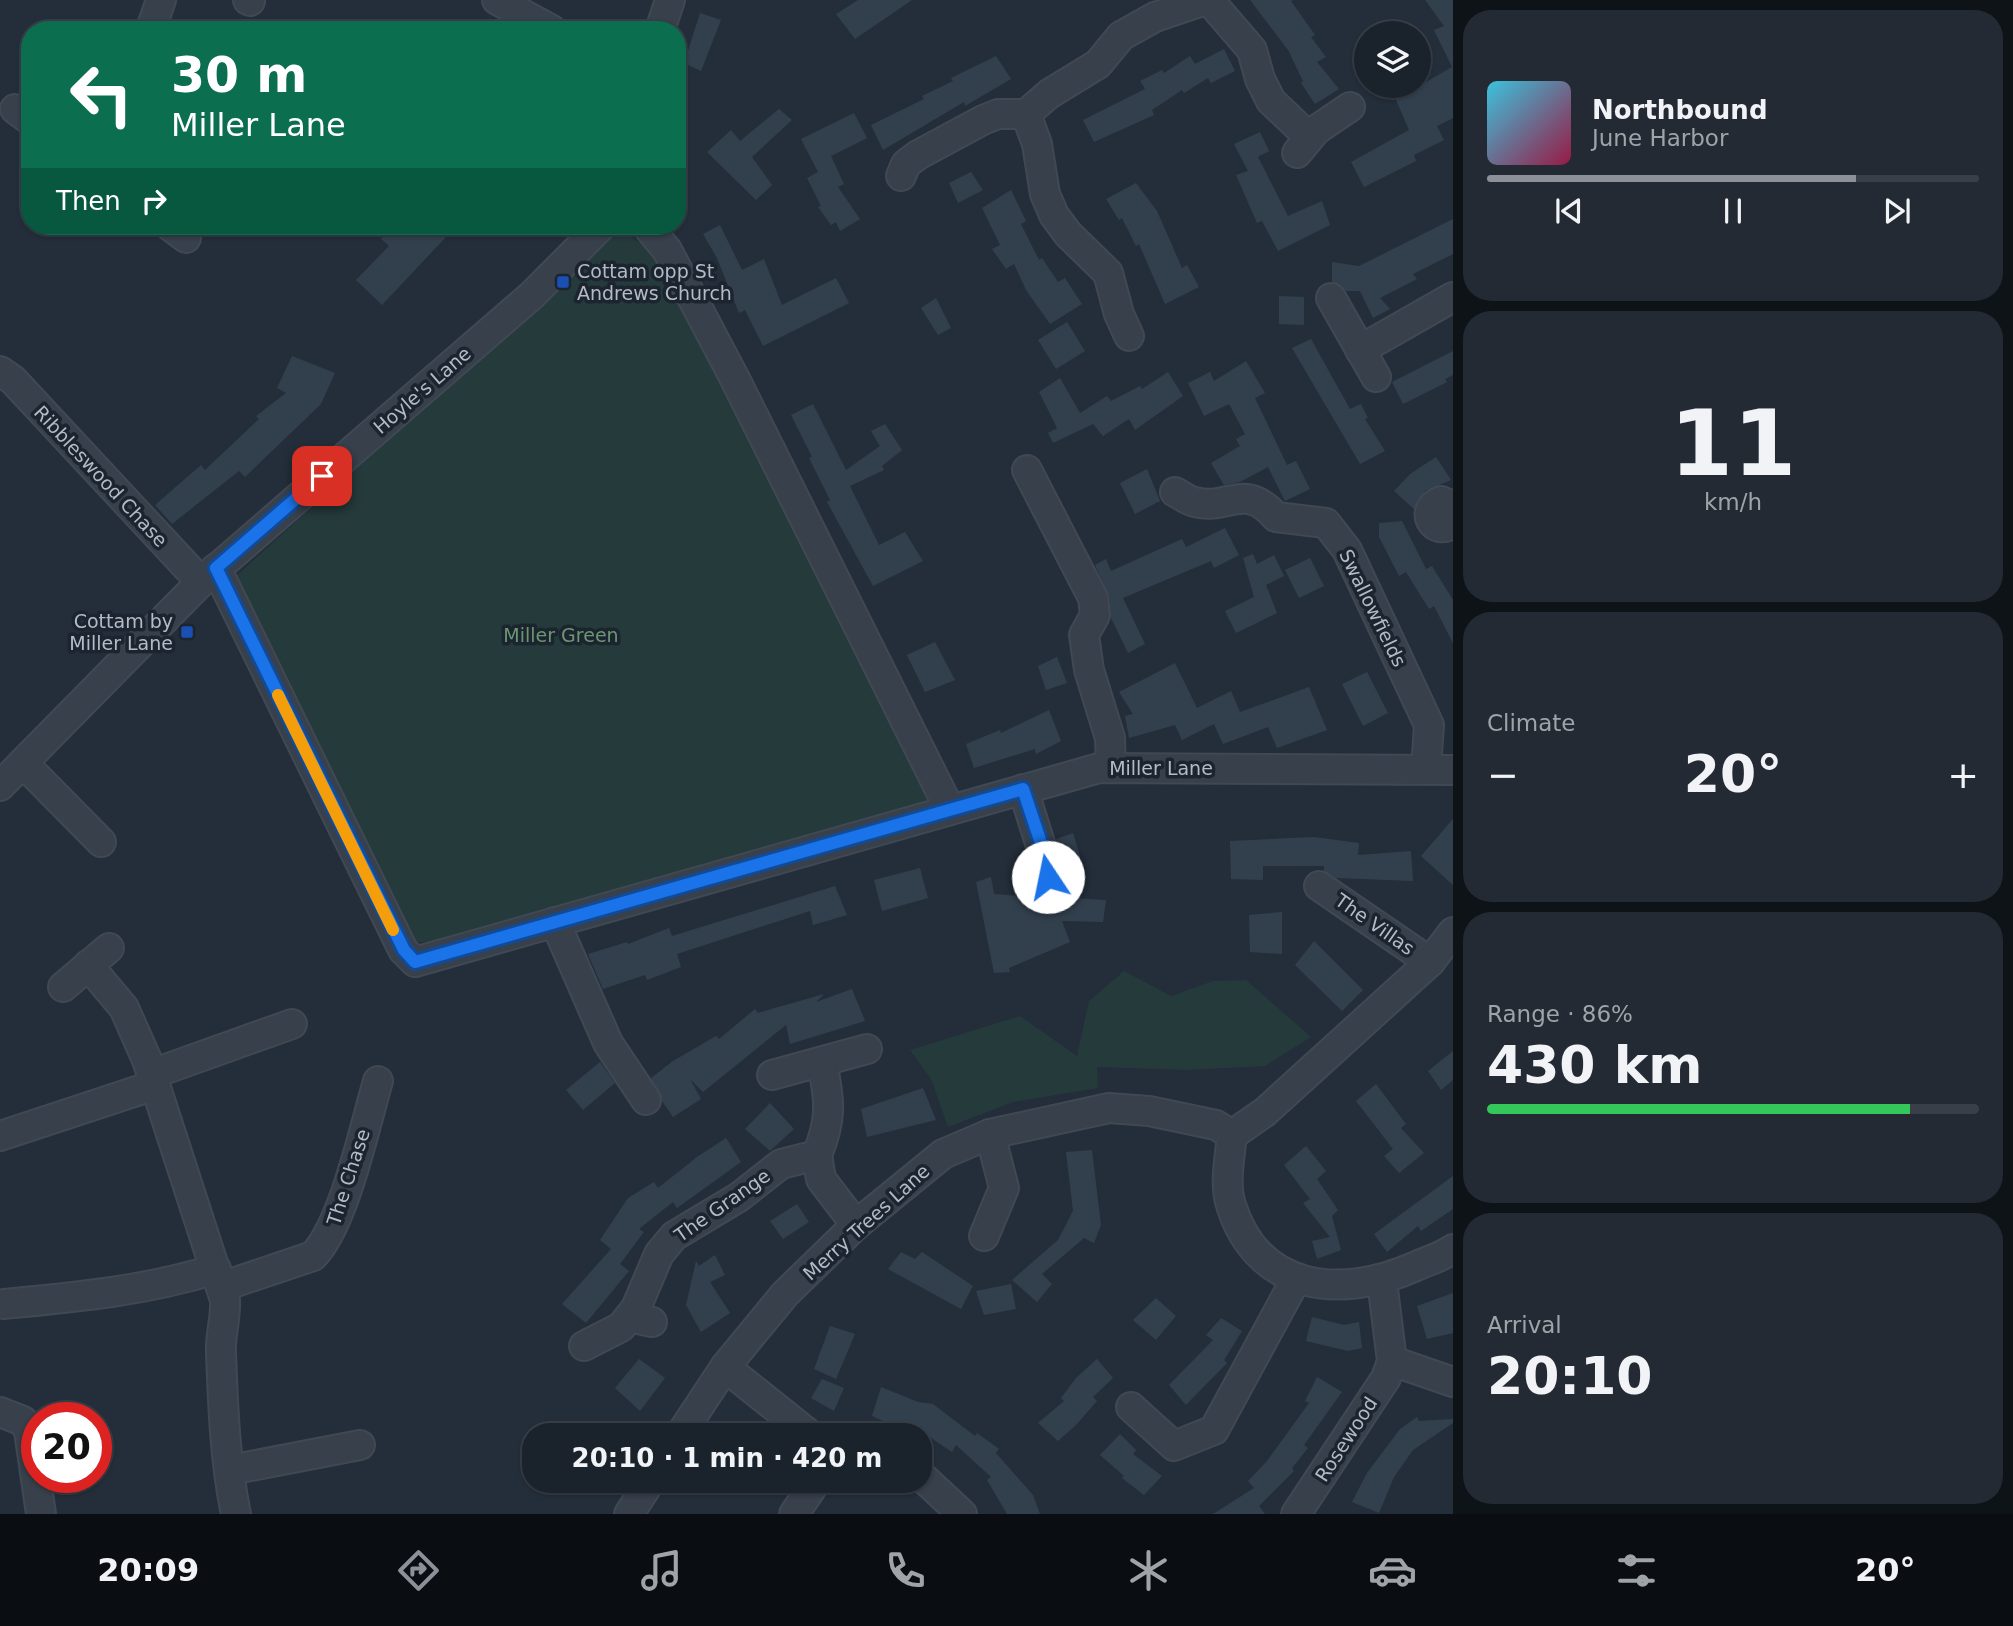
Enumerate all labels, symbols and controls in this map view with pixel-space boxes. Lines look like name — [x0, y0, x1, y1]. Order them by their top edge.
map controls — [1354, 21, 1431, 98]
button: layers — [1354, 21, 1431, 98]
text: 30 m — [171, 47, 307, 104]
icon: left — [56, 49, 147, 140]
text: Northbound — [1592, 95, 1768, 125]
text: Miller Lane — [171, 106, 346, 144]
text: June Harbor — [1592, 125, 1728, 151]
icon: right — [135, 182, 173, 220]
text: Then — [56, 186, 121, 216]
icon: previous — [1550, 192, 1588, 230]
icon: pause — [1714, 192, 1752, 230]
icon: next — [1878, 192, 1916, 230]
place label: Cottam opp St Andrews Church — [577, 260, 732, 304]
marker: Cottam opp St Andrews Church — [555, 274, 571, 290]
street label: Hoyle's Lane — [369, 342, 475, 438]
text: 11 — [1670, 391, 1796, 496]
street label: Ribbleswood Chase — [30, 401, 172, 551]
pin — [292, 446, 352, 506]
icon: arrive — [303, 457, 341, 495]
text: km/h — [1704, 489, 1762, 515]
street label: Swallowfields — [1335, 546, 1411, 670]
place label: Cottam by Miller Lane — [69, 610, 173, 654]
marker: Cottam by Miller Lane — [179, 624, 195, 640]
park label: Miller Green — [503, 624, 619, 646]
text: Climate — [1487, 710, 1576, 736]
text: 20° — [1684, 744, 1782, 804]
text: − — [1487, 753, 1519, 797]
text: + — [1947, 753, 1979, 797]
street label: Miller Lane — [1109, 757, 1213, 779]
position arrow — [1011, 840, 1085, 914]
street label: The Villas — [1330, 888, 1419, 959]
text: Range · 86% — [1487, 1001, 1633, 1027]
text: 430 km — [1487, 1035, 1702, 1095]
street label: The Chase — [322, 1126, 374, 1229]
street label: Merry Trees Lane — [798, 1160, 934, 1284]
street label: The Grange — [669, 1164, 774, 1247]
text: Arrival — [1487, 1312, 1562, 1338]
text: 20:10 — [1487, 1346, 1653, 1406]
street label: Rosewood — [1311, 1393, 1381, 1485]
speed limit sign: 20 — [21, 1402, 112, 1493]
text: 20:10 · 1 min · 420 m — [572, 1443, 882, 1473]
icon: directions — [394, 1546, 443, 1595]
icon: music — [637, 1546, 686, 1595]
icon: phone — [881, 1546, 930, 1595]
icon: climate — [1124, 1546, 1173, 1595]
icon: car — [1368, 1546, 1417, 1595]
icon: filters — [1612, 1546, 1661, 1595]
text: 20:09 — [97, 1551, 199, 1589]
text: 20° — [1855, 1551, 1916, 1589]

